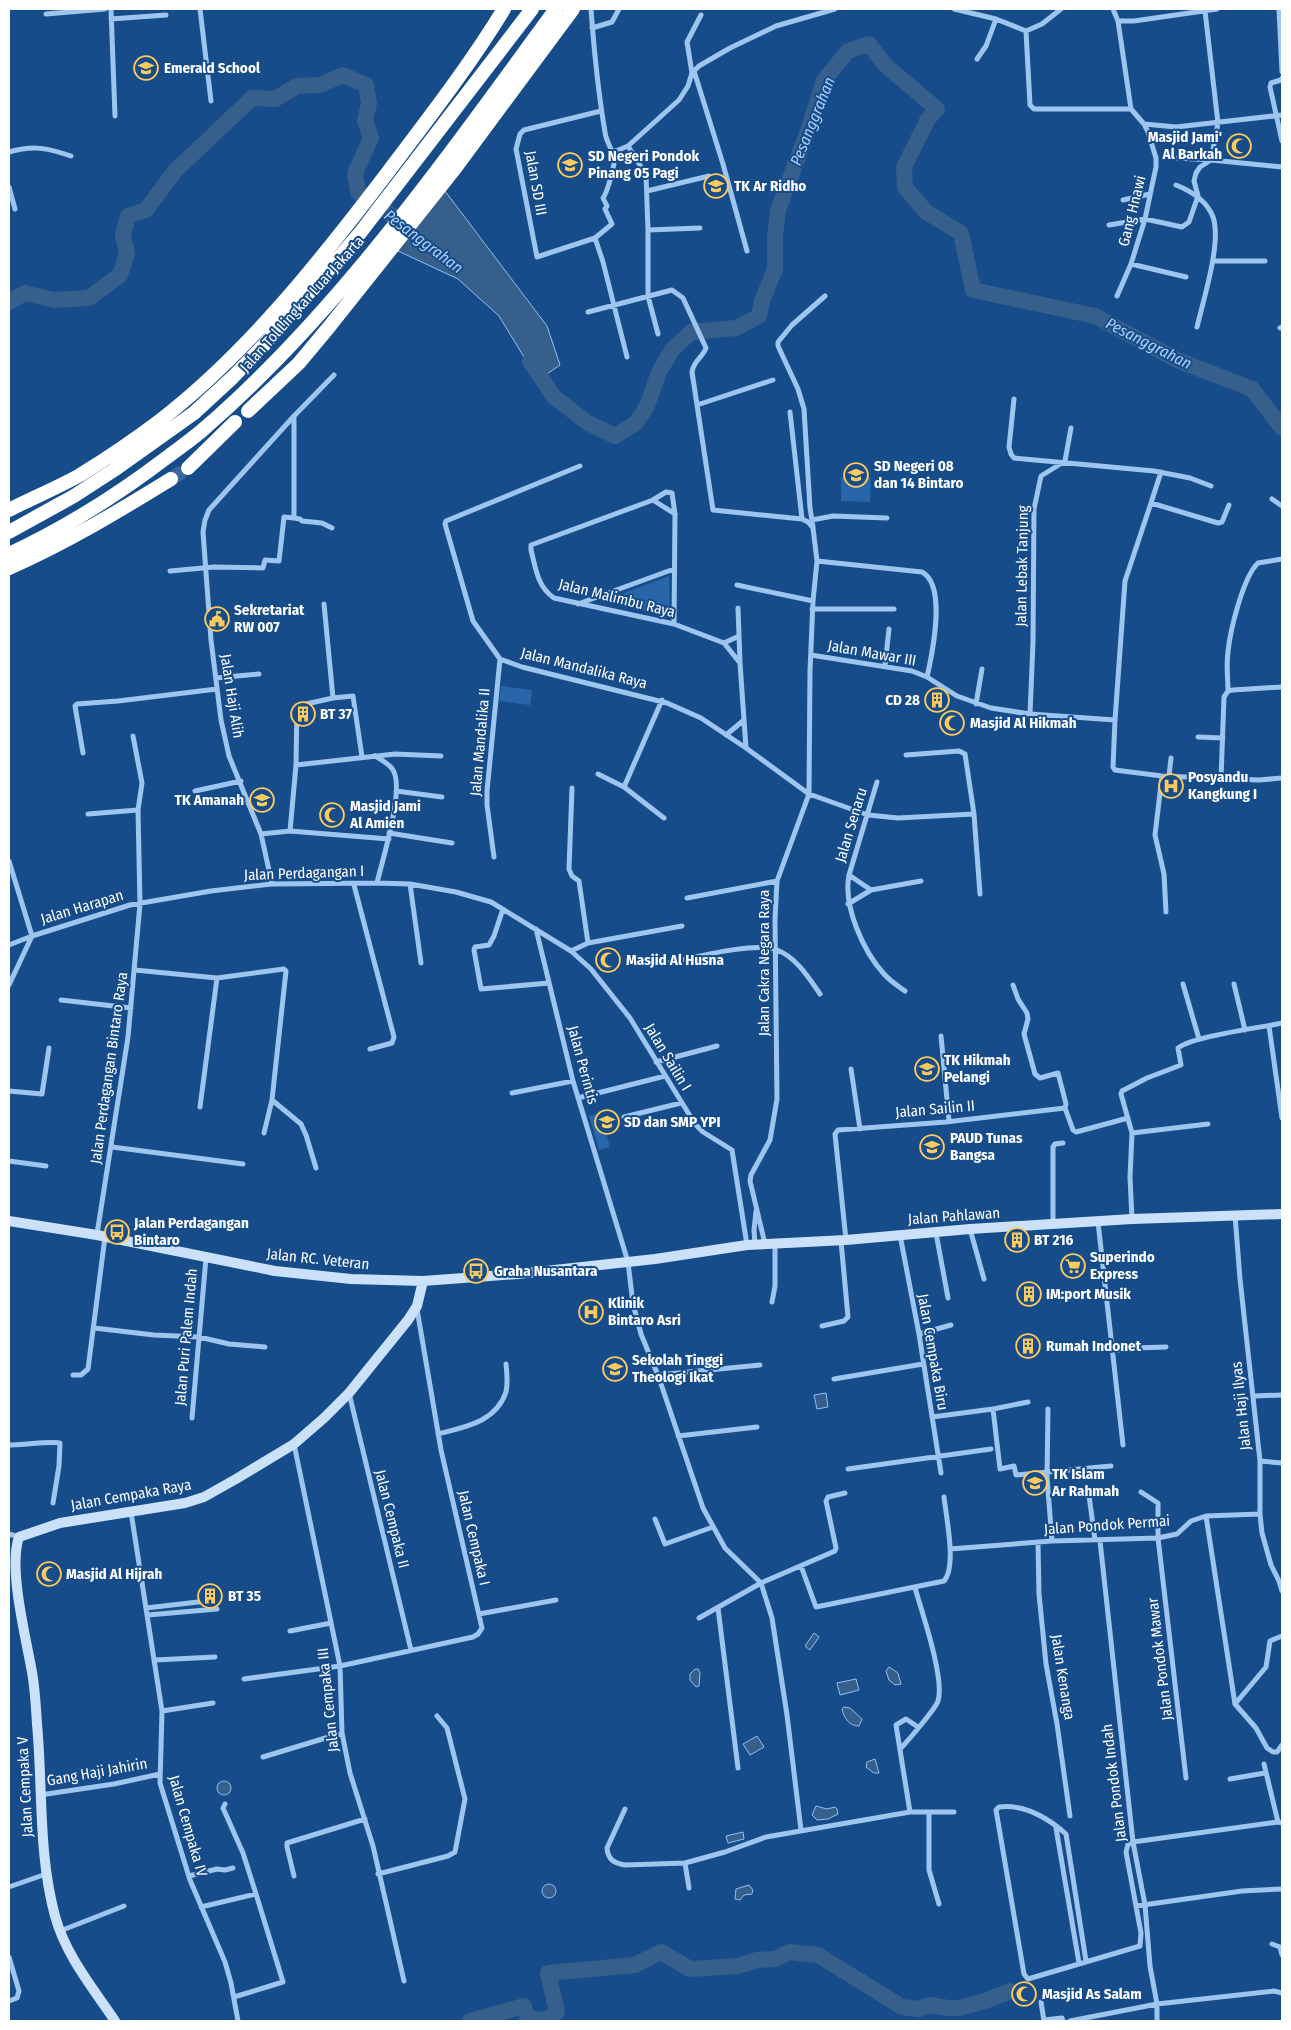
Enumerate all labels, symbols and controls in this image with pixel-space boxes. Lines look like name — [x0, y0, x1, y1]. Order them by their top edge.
school or university icon: Emerald School — [133, 55, 159, 81]
place label: Emerald School — [164, 59, 261, 77]
water label: Pesanggrahan — [786, 74, 839, 168]
place label: Masjid Jami' Al Barkah — [1148, 128, 1222, 163]
mosque icon: Masjid Jami' Al Barkah — [1226, 133, 1252, 159]
place label: SD Negeri Pondok Pinang 05 Pagi — [588, 147, 699, 182]
street label: Jalan SD III — [521, 149, 551, 217]
school or university icon: SD Negeri Pondok Pinang 05 Pagi — [557, 152, 583, 178]
school or university icon: TK Ar Ridho — [703, 173, 729, 199]
street label: Gang Hnawi — [1115, 174, 1149, 248]
place label: TK Ar Ridho — [734, 177, 806, 195]
water label: Pesanggrahan — [380, 206, 467, 277]
street label: Jalan Tol Lingkar Luar Jakarta — [236, 232, 368, 376]
water label: Pesanggrahan — [1103, 314, 1195, 373]
place label: SD Negeri 08 dan 14 Bintaro — [874, 457, 964, 492]
school or university icon: SD Negeri 08 dan 14 Bintaro — [843, 462, 869, 488]
street label: Jalan Lebak Tanjung — [1012, 505, 1032, 627]
street label: Jalan Malimbu Raya — [557, 575, 677, 621]
place label: Sekretariat RW 007 — [234, 601, 305, 636]
public building icon: Sekretariat RW 007 — [204, 606, 230, 632]
street label: Jalan Mawar III — [826, 636, 918, 670]
street label: Jalan Mandalika Raya — [519, 644, 649, 692]
street label: Jalan Haji Alih — [216, 653, 248, 739]
street label: Jalan Mandalika II — [466, 687, 494, 797]
building icon: CD 28 — [924, 687, 950, 713]
place label: CD 28 — [885, 691, 920, 709]
building icon: BT 37 — [290, 701, 316, 727]
place label: BT 37 — [320, 705, 353, 723]
mosque icon: Masjid Al Hikmah — [939, 710, 965, 736]
place label: Masjid Al Hikmah — [970, 714, 1077, 732]
place label: Posyandu Kangkung I — [1188, 768, 1257, 803]
hospital icon: Posyandu Kangkung I — [1158, 773, 1184, 799]
street label: Jalan Senaru — [831, 785, 871, 865]
school or university icon: TK Amanah — [249, 787, 275, 813]
place label: TK Amanah — [175, 791, 244, 809]
place label: Masjid Jami Al Amien — [349, 797, 421, 832]
mosque icon: Masjid Jami Al Amien — [319, 802, 345, 828]
street label: Jalan Perdagangan I — [244, 862, 364, 884]
street label: Jalan Harapan — [38, 886, 126, 928]
street label: Jalan Cakra Negara Raya — [755, 890, 773, 1036]
mosque icon: Masjid Al Husna — [595, 947, 621, 973]
place label: Masjid Al Husna — [626, 951, 724, 969]
street label: Jalan Perdagangan Bintaro Raya — [87, 971, 131, 1165]
street label: Jalan Sailin I — [641, 1020, 695, 1094]
street label: Jalan Perintis — [564, 1024, 602, 1106]
place label: TK Hikmah Pelangi — [944, 1051, 1011, 1086]
school or university icon: TK Hikmah Pelangi — [914, 1056, 940, 1082]
street label: Jalan Sailin II — [895, 1097, 975, 1121]
school or university icon: SD dan SMP YPI — [594, 1109, 620, 1135]
place label: SD dan SMP YPI — [624, 1113, 720, 1131]
place label: PAUD Tunas Bangsa — [950, 1129, 1023, 1164]
school or university icon: PAUD Tunas Bangsa — [919, 1134, 945, 1160]
street label: Jalan Pahlawan — [907, 1204, 1001, 1228]
place label: Jalan Perdagangan Bintaro — [133, 1214, 249, 1249]
bus stop icon: Jalan Perdagangan Bintaro — [104, 1219, 130, 1245]
building icon: BT 216 — [1004, 1227, 1030, 1253]
place label: BT 216 — [1034, 1231, 1074, 1249]
street label: Jalan RC. Veteran — [266, 1245, 370, 1273]
place label: Superindo Express — [1090, 1248, 1155, 1283]
supermarket icon: Superindo Express — [1060, 1253, 1086, 1279]
bus stop icon: Graha Nusantara — [463, 1258, 489, 1284]
place label: Graha Nusantara — [494, 1262, 598, 1280]
street label: Jalan Puri Palem Indah — [171, 1268, 201, 1406]
building icon: IM:port Musik — [1016, 1281, 1042, 1307]
place label: IM:port Musik — [1046, 1285, 1131, 1303]
street label: Jalan Cempaka Biru — [914, 1292, 952, 1412]
place label: Klinik Bintaro Asri — [608, 1294, 681, 1329]
hospital icon: Klinik Bintaro Asri — [578, 1299, 604, 1325]
building icon: Rumah Indonet — [1015, 1333, 1041, 1359]
place label: Rumah Indonet — [1046, 1337, 1142, 1355]
place label: Sekolah Tinggi Theologi Ikat — [632, 1351, 723, 1386]
school or university icon: Sekolah Tinggi Theologi Ikat — [602, 1356, 628, 1382]
street label: Jalan Haji Ilyas — [1227, 1361, 1255, 1451]
place label: TK Islam Ar Rahmah — [1051, 1465, 1119, 1500]
street label: Jalan Cempaka II — [371, 1468, 413, 1570]
school or university icon: TK Islam Ar Rahmah — [1022, 1470, 1048, 1496]
street label: Jalan Cempaka Raya — [69, 1476, 193, 1514]
street label: Jalan Cempaka I — [454, 1489, 494, 1587]
street label: Jalan Pondok Permai — [1043, 1512, 1171, 1538]
mosque icon: Masjid Al Hijrah — [36, 1561, 62, 1587]
place label: Masjid Al Hijrah — [66, 1565, 162, 1583]
building icon: BT 35 — [197, 1583, 223, 1609]
place label: BT 35 — [228, 1587, 261, 1605]
street label: Jalan Pondok Mawar — [1143, 1596, 1176, 1722]
street label: Jalan Kenanga — [1047, 1633, 1079, 1721]
street label: Jalan Cempaka III — [314, 1647, 342, 1753]
street label: Jalan Pondok Indah — [1098, 1723, 1130, 1843]
street label: Jalan Cempaka V — [13, 1736, 37, 1838]
street label: Gang Haji Jahirin — [45, 1754, 149, 1790]
street label: Jalan Cempaka IV — [165, 1773, 211, 1879]
mosque icon: Masjid As Salam — [1011, 1981, 1037, 2007]
place label: Masjid As Salam — [1042, 1985, 1142, 2003]

